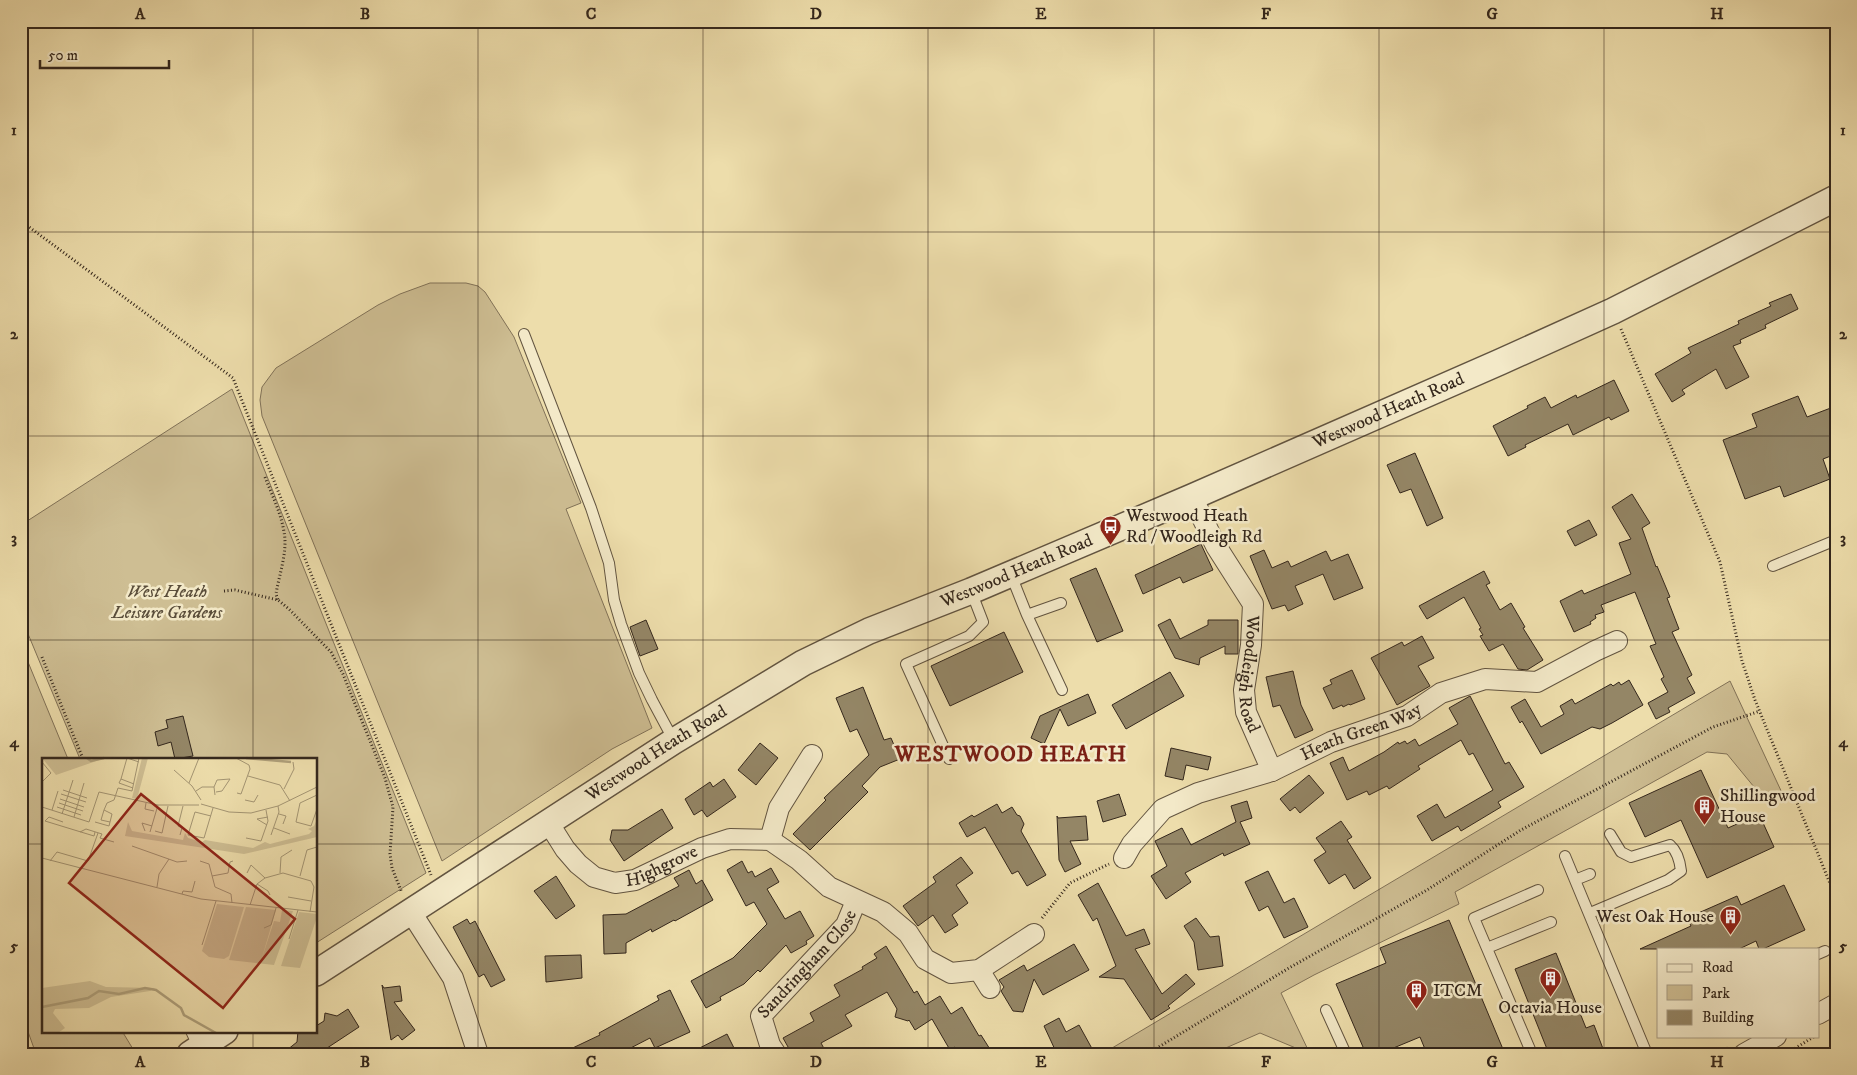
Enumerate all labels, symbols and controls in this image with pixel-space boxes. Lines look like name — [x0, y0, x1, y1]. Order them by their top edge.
text: A — [134, 4, 146, 24]
text: B — [360, 4, 370, 24]
text: C — [586, 4, 596, 24]
text: D — [810, 4, 822, 24]
text: E — [1035, 4, 1047, 24]
text: F — [1261, 4, 1271, 24]
text: G — [1486, 4, 1498, 24]
text: H — [1710, 4, 1724, 24]
scale bar — [40, 38, 169, 70]
text: 50 m — [48, 46, 78, 65]
text: 1 — [11, 120, 17, 140]
text: 1 — [1840, 120, 1846, 140]
text: 2 — [10, 324, 19, 344]
text: 2 — [1839, 324, 1848, 344]
street label: Westwood Heath Road — [1309, 368, 1468, 454]
place label: Westwood Heath Rd / Woodleigh Rd — [1125, 505, 1262, 548]
bus stop icon: Westwood Heath Rd / Woodleigh Rd — [1098, 514, 1122, 545]
text: 3 — [11, 528, 17, 548]
text: 3 — [1840, 528, 1846, 548]
street label: Westwood Heath Road — [936, 529, 1096, 613]
park label: West Heath Leisure Gardens — [111, 581, 223, 624]
street label: Woodleigh Road — [1233, 614, 1265, 736]
street label: Heath Green Way — [1297, 698, 1426, 766]
street label: Westwood Heath Road — [581, 701, 731, 807]
text: 4 — [8, 732, 19, 752]
text: 4 — [1837, 732, 1848, 752]
district label: WESTWOOD HEATH — [894, 741, 1127, 768]
inset map — [42, 758, 318, 1032]
place label: Shillingwood House — [1720, 785, 1816, 828]
building icon: Shillingwood House — [1692, 794, 1716, 825]
street label: Highgrove — [624, 841, 701, 892]
building icon: West Oak House — [1718, 905, 1742, 936]
place label: West Oak House — [1595, 906, 1714, 928]
street label: Sandringham Close — [753, 907, 862, 1023]
text: 5 — [9, 936, 18, 956]
text: 5 — [1838, 936, 1847, 956]
legend — [1657, 948, 1820, 1038]
text: Road — [1702, 958, 1734, 977]
building icon: Octavia House — [1538, 966, 1562, 997]
building icon: ITCM — [1405, 979, 1429, 1010]
place label: ITCM — [1433, 980, 1482, 1002]
text: Park — [1702, 984, 1731, 1003]
place label: Octavia House — [1498, 997, 1602, 1019]
text: Building — [1702, 1008, 1754, 1027]
text: A — [134, 1052, 146, 1072]
text: B — [360, 1052, 370, 1072]
text: C — [586, 1052, 596, 1072]
text: D — [810, 1052, 822, 1072]
text: E — [1035, 1052, 1047, 1072]
text: F — [1261, 1052, 1271, 1072]
text: G — [1486, 1052, 1498, 1072]
text: H — [1710, 1052, 1724, 1072]

